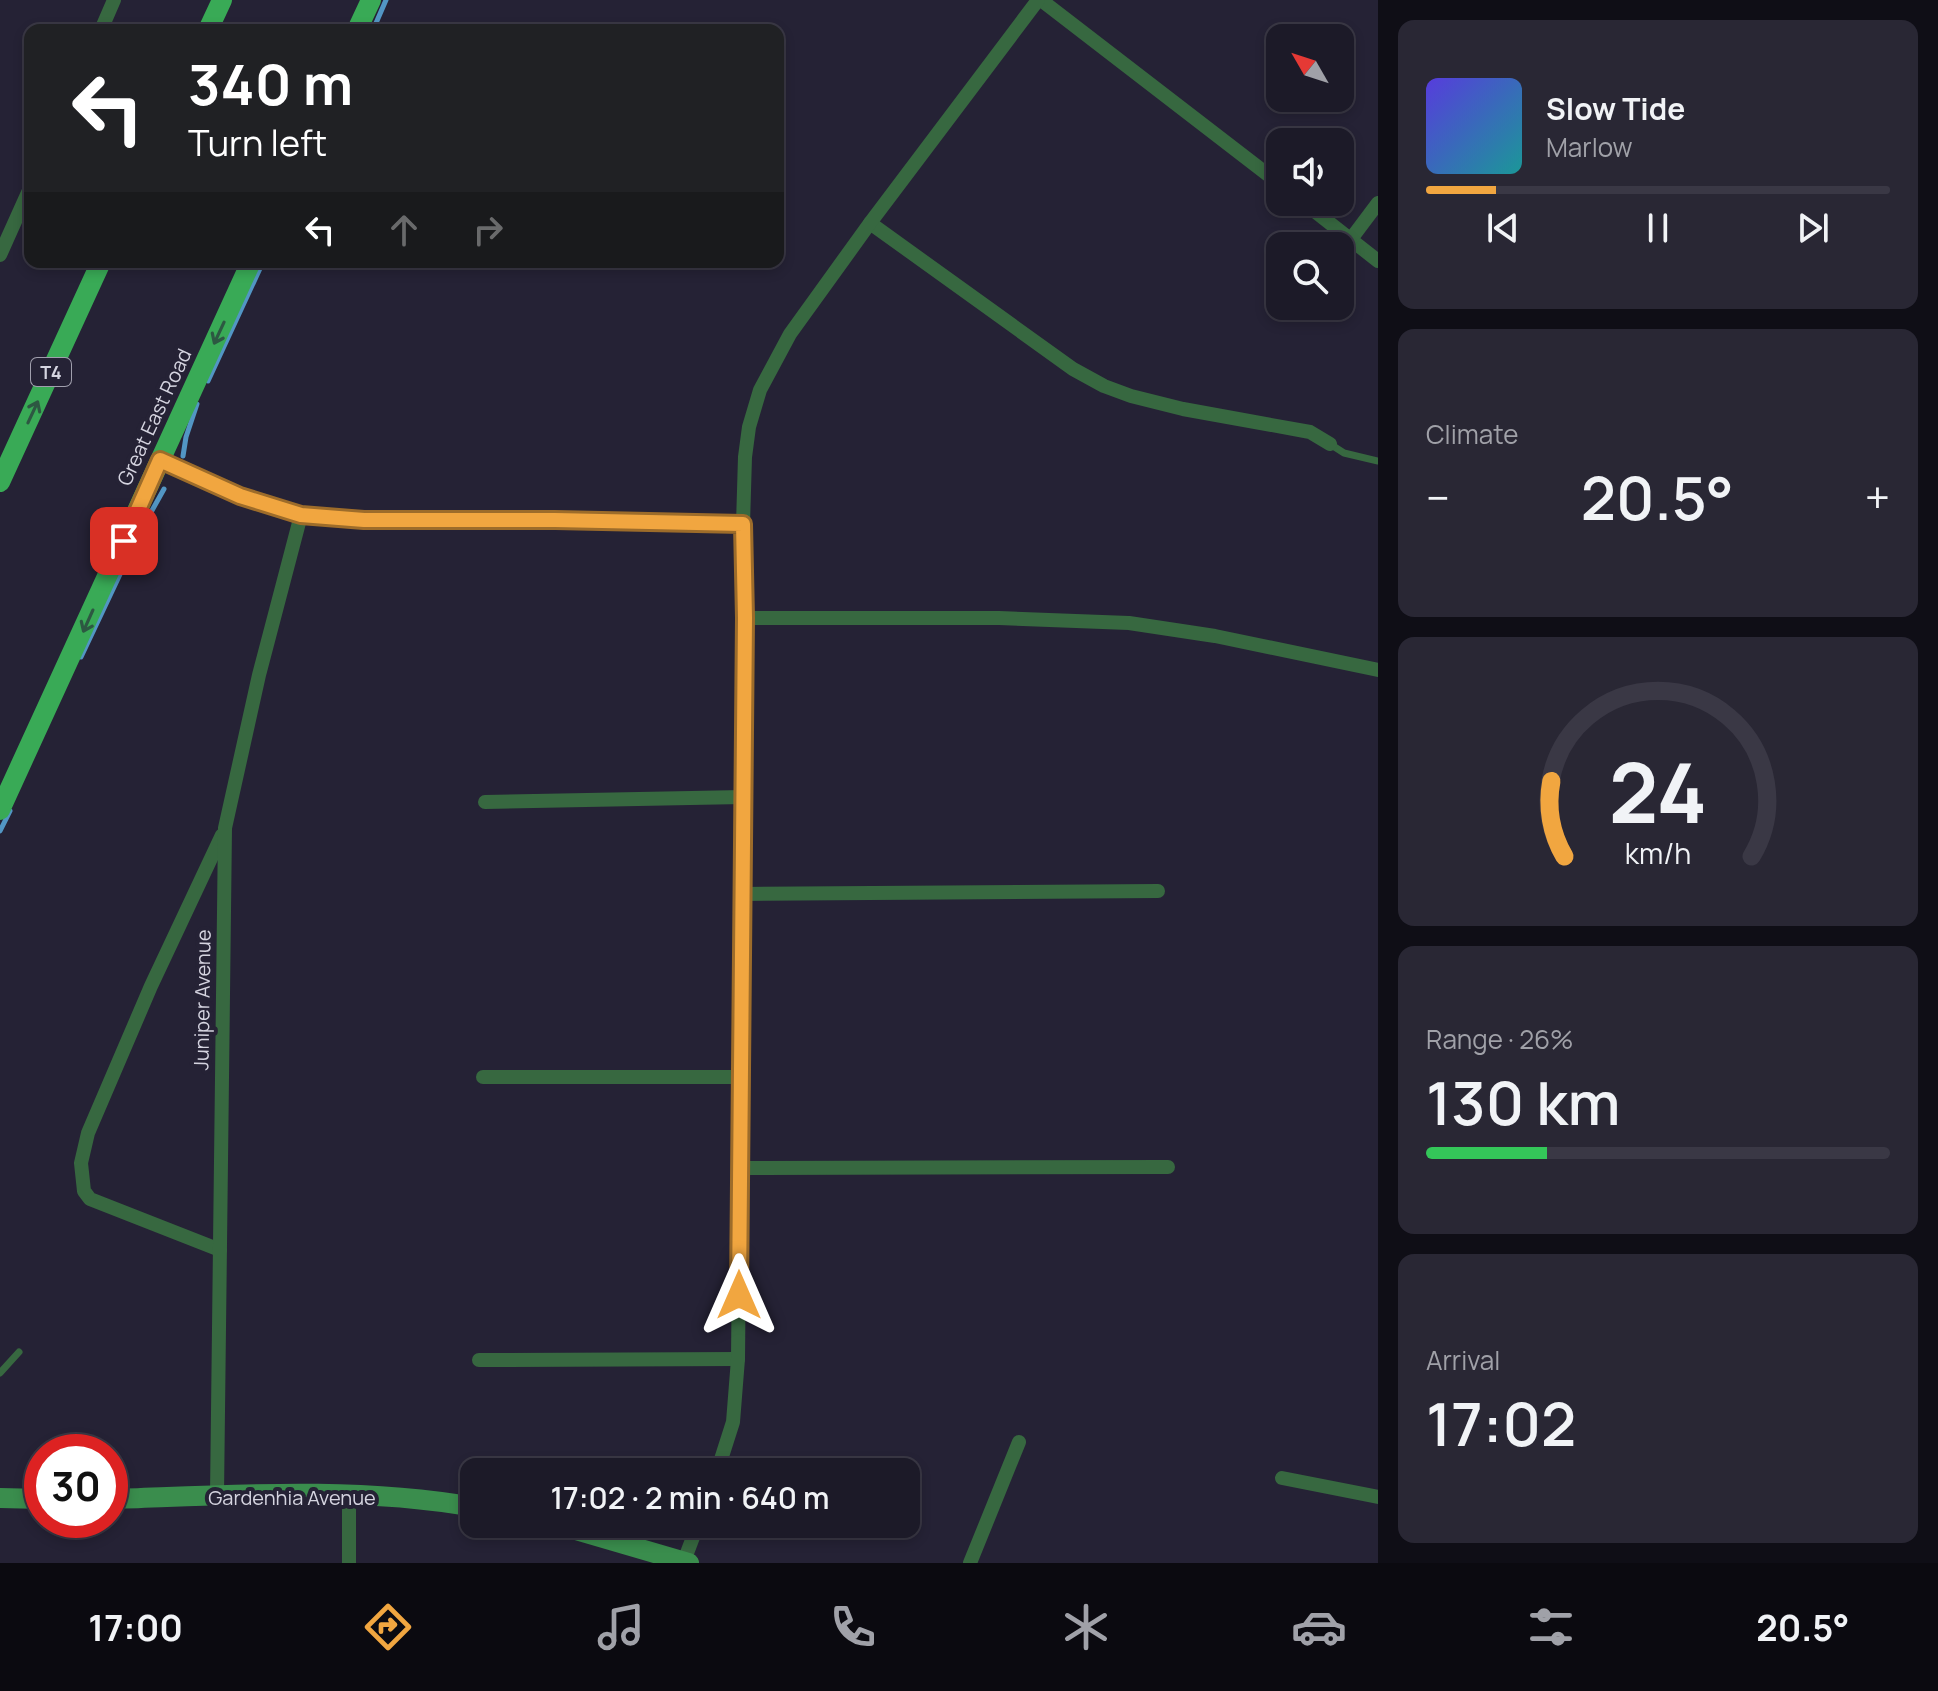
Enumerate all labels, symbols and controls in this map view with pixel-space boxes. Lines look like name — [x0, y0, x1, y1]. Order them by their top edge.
north arrow — [1266, 24, 1354, 112]
map controls — [1266, 24, 1354, 320]
text: 340 m — [188, 45, 353, 122]
icon: left — [56, 56, 160, 160]
text: Slow Tide — [1546, 88, 1685, 129]
text: Turn left — [188, 118, 327, 167]
button: sound — [1266, 128, 1354, 216]
text: Marlow — [1546, 129, 1633, 165]
icon: previous — [1481, 206, 1525, 250]
icon: pause — [1636, 206, 1680, 250]
icon: next — [1791, 206, 1835, 250]
icon: left — [298, 208, 342, 252]
icon: ahead — [382, 208, 426, 252]
icon: right — [466, 208, 510, 252]
button: search — [1266, 232, 1354, 320]
one-way arrow — [211, 321, 226, 345]
street label: Great East Road — [110, 344, 198, 490]
road number: T4 — [31, 358, 71, 386]
one-way arrow — [26, 400, 41, 424]
text: Climate — [1426, 416, 1518, 452]
text: 20.5° — [1581, 456, 1734, 538]
text: − — [1426, 467, 1450, 527]
text: + — [1865, 467, 1890, 527]
pin — [90, 507, 158, 575]
icon: arrive — [102, 519, 146, 563]
one-way arrow — [80, 608, 95, 632]
text: 24 — [1609, 734, 1707, 848]
text: km/h — [1625, 835, 1691, 874]
street label: Juniper Avenue — [187, 929, 217, 1071]
text: Range · 26% — [1426, 1021, 1574, 1057]
text: 130 km — [1426, 1061, 1621, 1143]
position arrow — [697, 1253, 781, 1337]
text: Arrival — [1426, 1342, 1500, 1378]
text: 17:02 — [1426, 1382, 1576, 1464]
speed limit sign: 30 — [24, 1434, 128, 1538]
text: 17:02 · 2 min · 640 m — [550, 1477, 830, 1518]
street label: Gardenhia Avenue — [208, 1484, 376, 1511]
icon: directions — [360, 1599, 416, 1655]
icon: music — [593, 1599, 649, 1655]
icon: phone — [825, 1599, 881, 1655]
icon: climate — [1058, 1599, 1114, 1655]
icon: car — [1291, 1599, 1347, 1655]
icon: filters — [1523, 1599, 1579, 1655]
text: 17:00 — [88, 1603, 183, 1652]
text: 20.5° — [1756, 1603, 1850, 1652]

